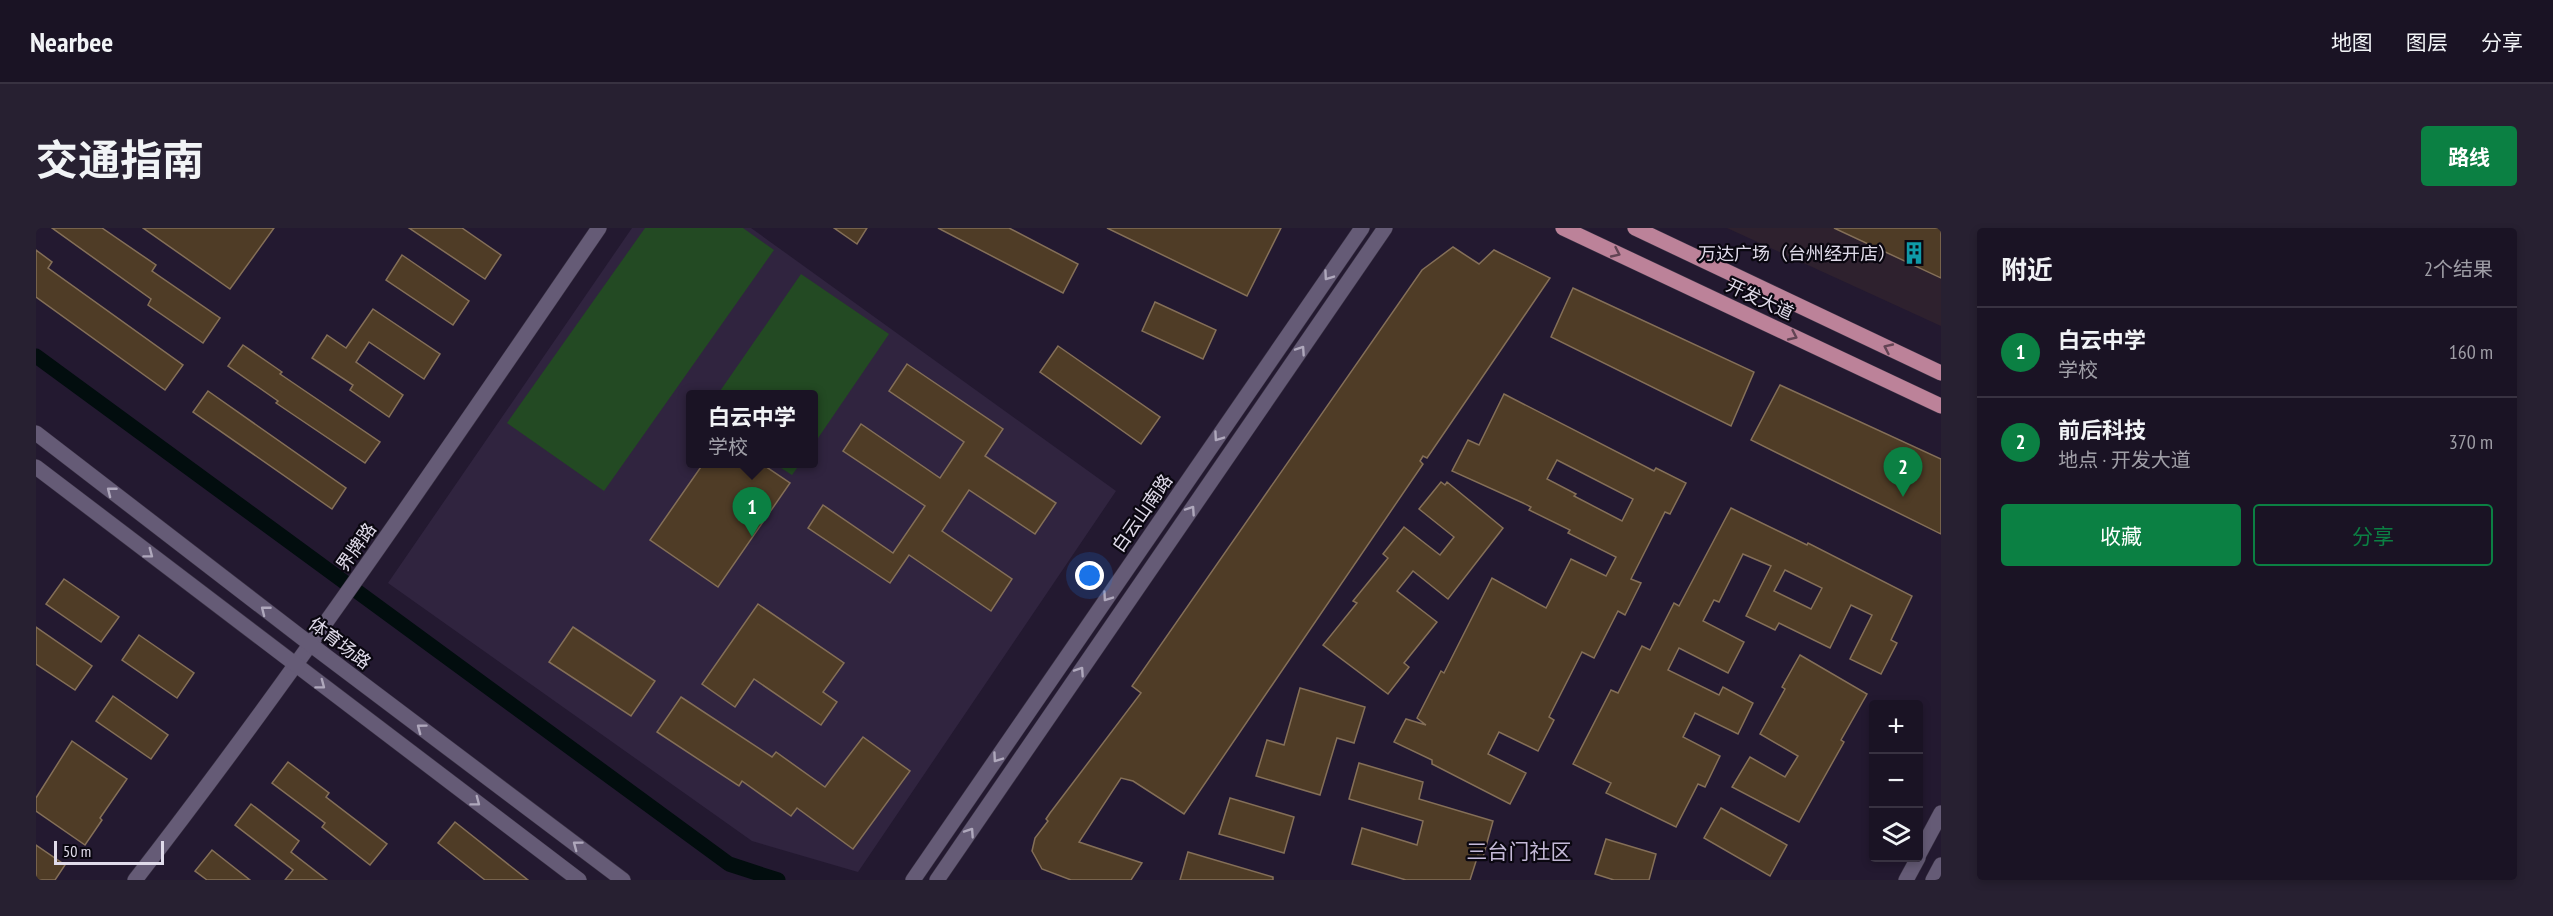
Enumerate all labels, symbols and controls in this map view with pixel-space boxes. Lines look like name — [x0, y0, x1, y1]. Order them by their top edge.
text: Nearbee — [30, 23, 113, 60]
text: 地图 — [2331, 29, 2373, 56]
text: 图层 — [2406, 29, 2448, 56]
text: 分享 — [2481, 29, 2523, 56]
button: 路线 — [2421, 126, 2517, 186]
text: 交通指南 — [36, 132, 204, 187]
building icon: 万达广场（台州经开店） — [1901, 240, 1927, 266]
place label: 万达广场（台州经开店） — [1698, 242, 1896, 265]
one-way arrow — [1610, 245, 1621, 257]
text: 附近 — [2001, 253, 2053, 286]
text: 2个结果 — [2424, 256, 2493, 282]
one-way arrow — [1324, 270, 1335, 281]
street label: 开发大道 — [1723, 273, 1797, 325]
text: 白云中学 — [2058, 326, 2146, 354]
one-way arrow — [1786, 328, 1797, 340]
text: 1 — [2016, 339, 2025, 365]
text: 160 m — [2449, 339, 2493, 365]
one-way arrow — [1884, 343, 1895, 355]
one-way arrow — [1294, 345, 1305, 356]
text: 学校 — [2058, 357, 2098, 383]
popup — [686, 390, 818, 468]
text: 白云中学 — [708, 403, 796, 431]
text: 前后科技 — [2058, 416, 2146, 444]
text: 2 — [2016, 429, 2025, 455]
text: 370 m — [2449, 429, 2493, 455]
one-way arrow — [1214, 430, 1225, 441]
text: 学校 — [708, 434, 748, 460]
text: 地点 · 开发大道 — [2058, 447, 2191, 473]
pin: 2 — [1884, 448, 1922, 497]
street label: 白云山南路 — [1107, 470, 1177, 556]
one-way arrow — [106, 487, 117, 498]
pin: 1 — [732, 488, 772, 537]
button: 收藏 — [2001, 504, 2241, 566]
button: 分享 — [2253, 504, 2493, 566]
one-way arrow — [1184, 506, 1195, 517]
street label: 界牌路 — [331, 518, 381, 576]
one-way arrow — [143, 546, 154, 557]
your location — [1075, 561, 1104, 590]
one-way arrow — [1103, 591, 1114, 602]
one-way arrow — [261, 606, 272, 617]
street label: 体育场路 — [304, 612, 376, 674]
one-way arrow — [1073, 667, 1084, 678]
one-way arrow — [314, 677, 325, 688]
map controls — [1869, 700, 1923, 862]
button: + — [1869, 700, 1923, 754]
one-way arrow — [416, 724, 427, 735]
one-way arrow — [993, 751, 1004, 762]
button: − — [1869, 754, 1923, 808]
one-way arrow — [470, 795, 481, 806]
button: layers — [1869, 808, 1923, 862]
one-way arrow — [963, 827, 974, 838]
scale bar — [54, 838, 164, 866]
district label: 三台门社区 — [1467, 838, 1572, 865]
text: 50 m — [63, 841, 91, 861]
one-way arrow — [572, 841, 583, 852]

